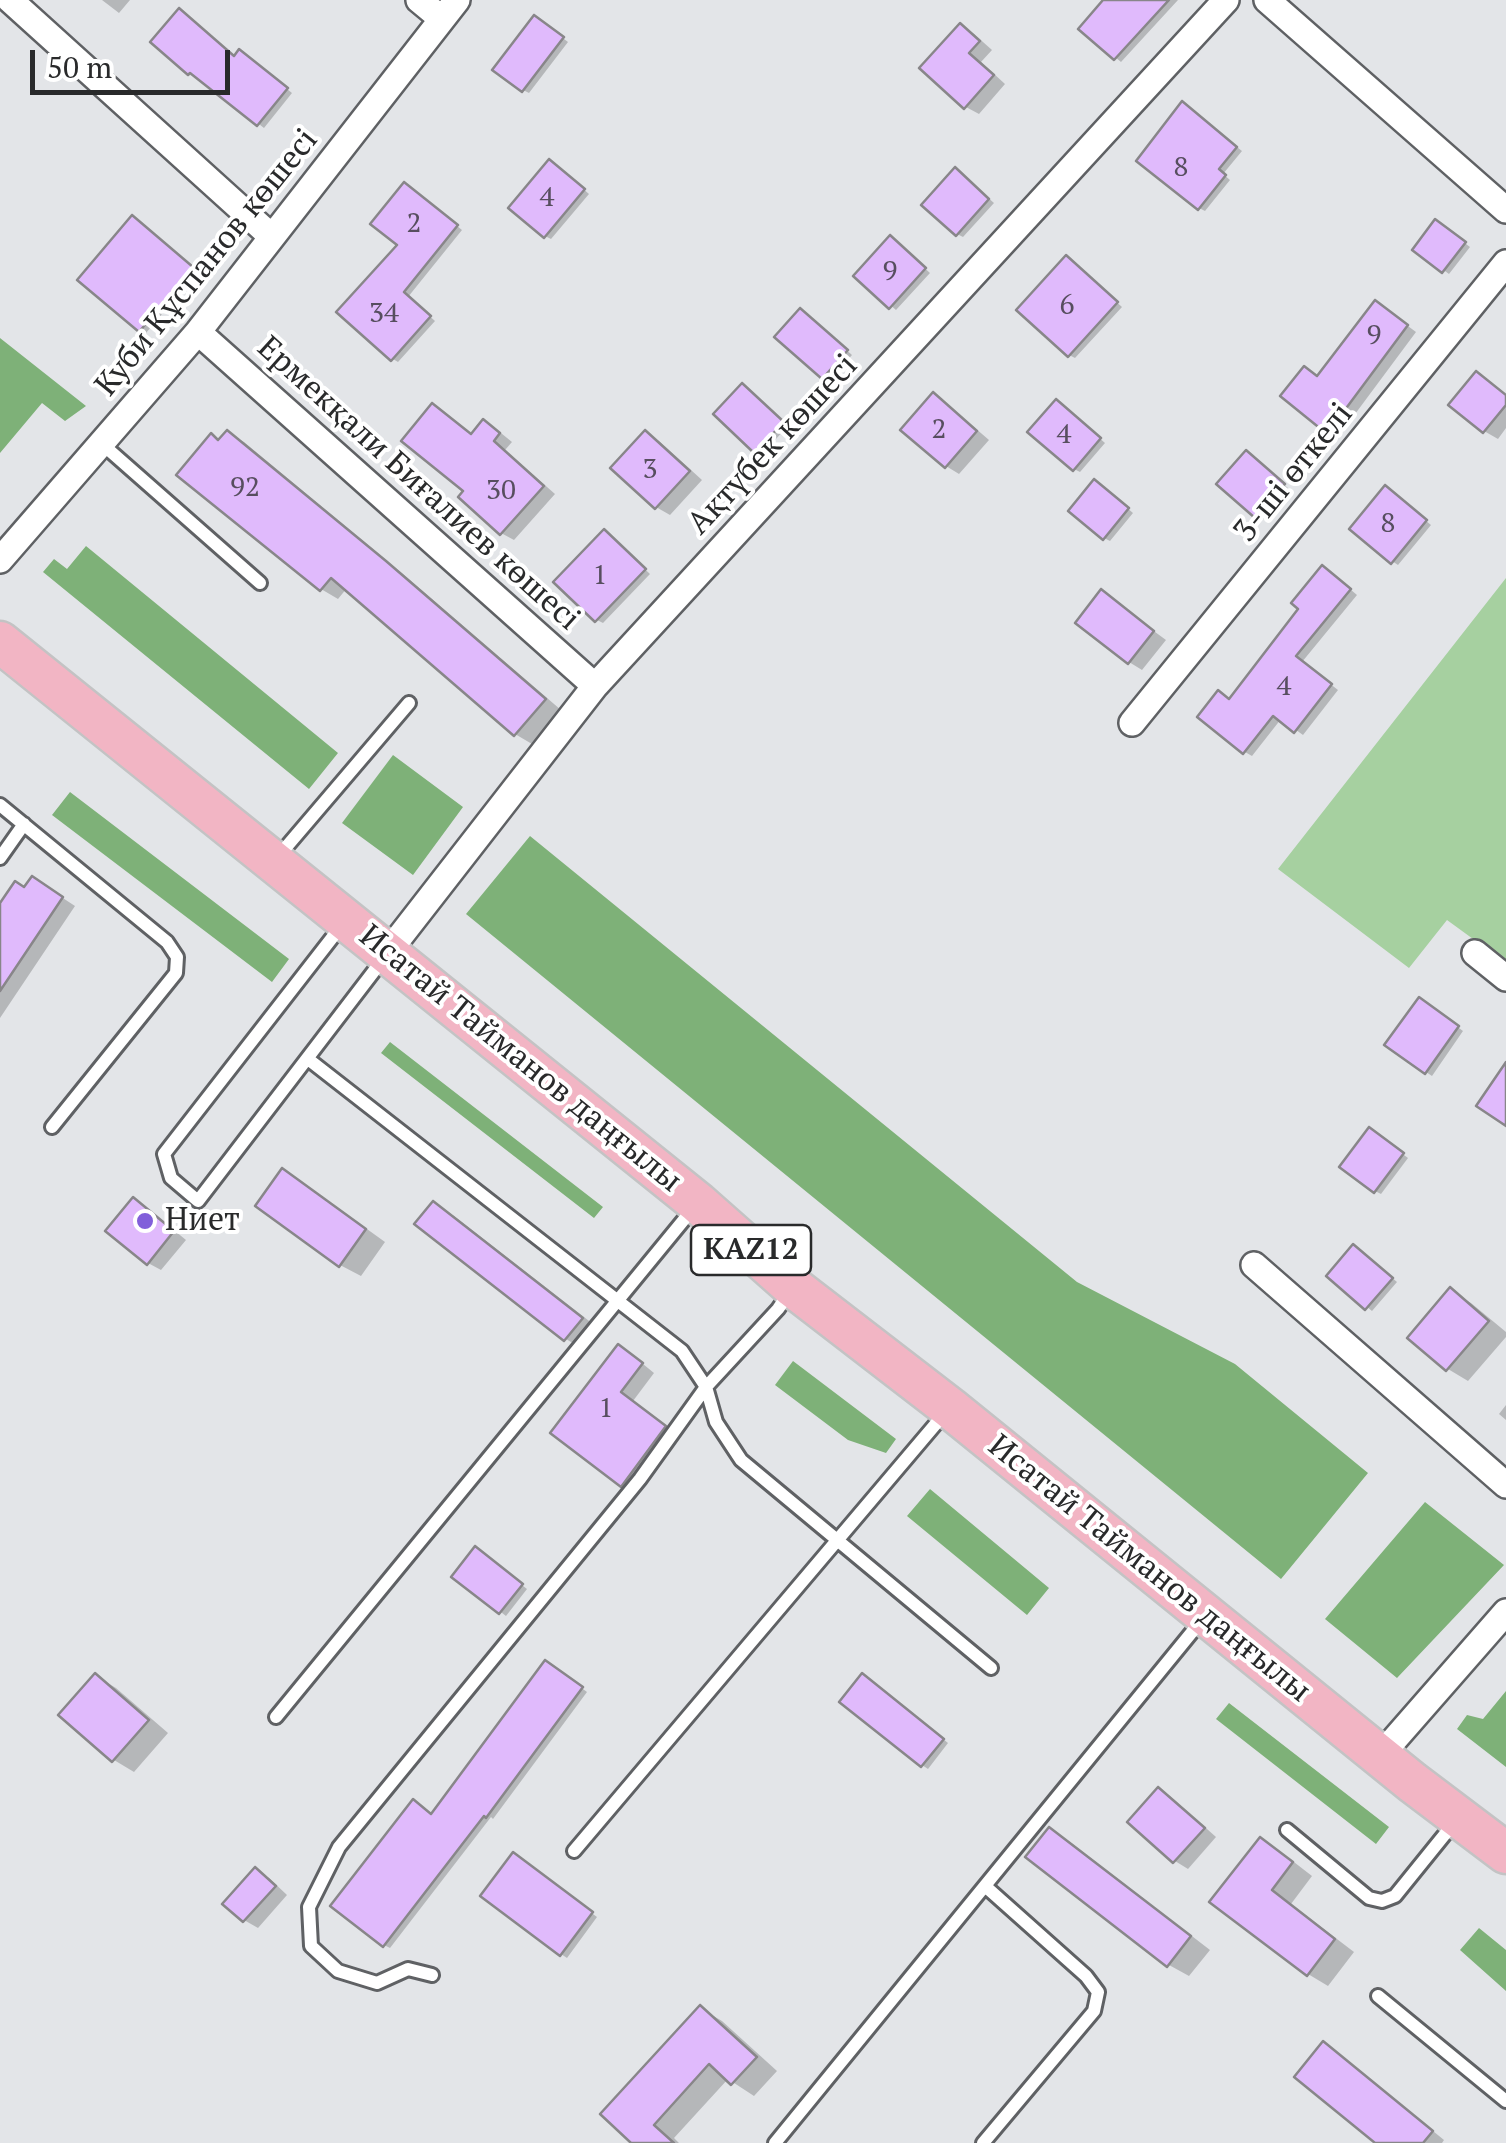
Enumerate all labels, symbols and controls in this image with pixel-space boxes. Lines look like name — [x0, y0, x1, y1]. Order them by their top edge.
scale bar — [35, 30, 235, 92]
text: 50 m — [47, 47, 112, 87]
street label: Куби Құспанов көшесi — [88, 122, 326, 404]
house number: 8 — [1174, 151, 1188, 185]
house number: 4 — [540, 181, 554, 215]
house number: 2 — [407, 207, 421, 241]
house number: 9 — [883, 255, 897, 289]
house number: 6 — [1060, 289, 1074, 323]
house number: 34 — [369, 297, 399, 331]
house number: 9 — [1367, 319, 1381, 353]
street label: Ермекқали Биғалиев көшесі — [249, 329, 587, 639]
street label: Ақтүбек көшесi — [680, 347, 866, 543]
street label: 3-шi өткелi — [1226, 396, 1362, 550]
house number: 2 — [932, 413, 946, 447]
house number: 4 — [1057, 418, 1071, 452]
house number: 3 — [643, 453, 657, 487]
house number: 92 — [230, 471, 260, 505]
house number: 30 — [486, 474, 516, 508]
house number: 8 — [1381, 507, 1395, 541]
house number: 1 — [593, 559, 607, 593]
house number: 4 — [1277, 670, 1291, 704]
street label: Исатай Тайманов даңғылы — [351, 917, 689, 1201]
place label: Ниет — [165, 1202, 240, 1240]
marker: Ниет — [134, 1210, 156, 1232]
road number: KAZ12 — [691, 1225, 811, 1275]
house number: 1 — [599, 1392, 613, 1426]
street label: Исатай Тайманов даңғылы — [980, 1427, 1318, 1711]

